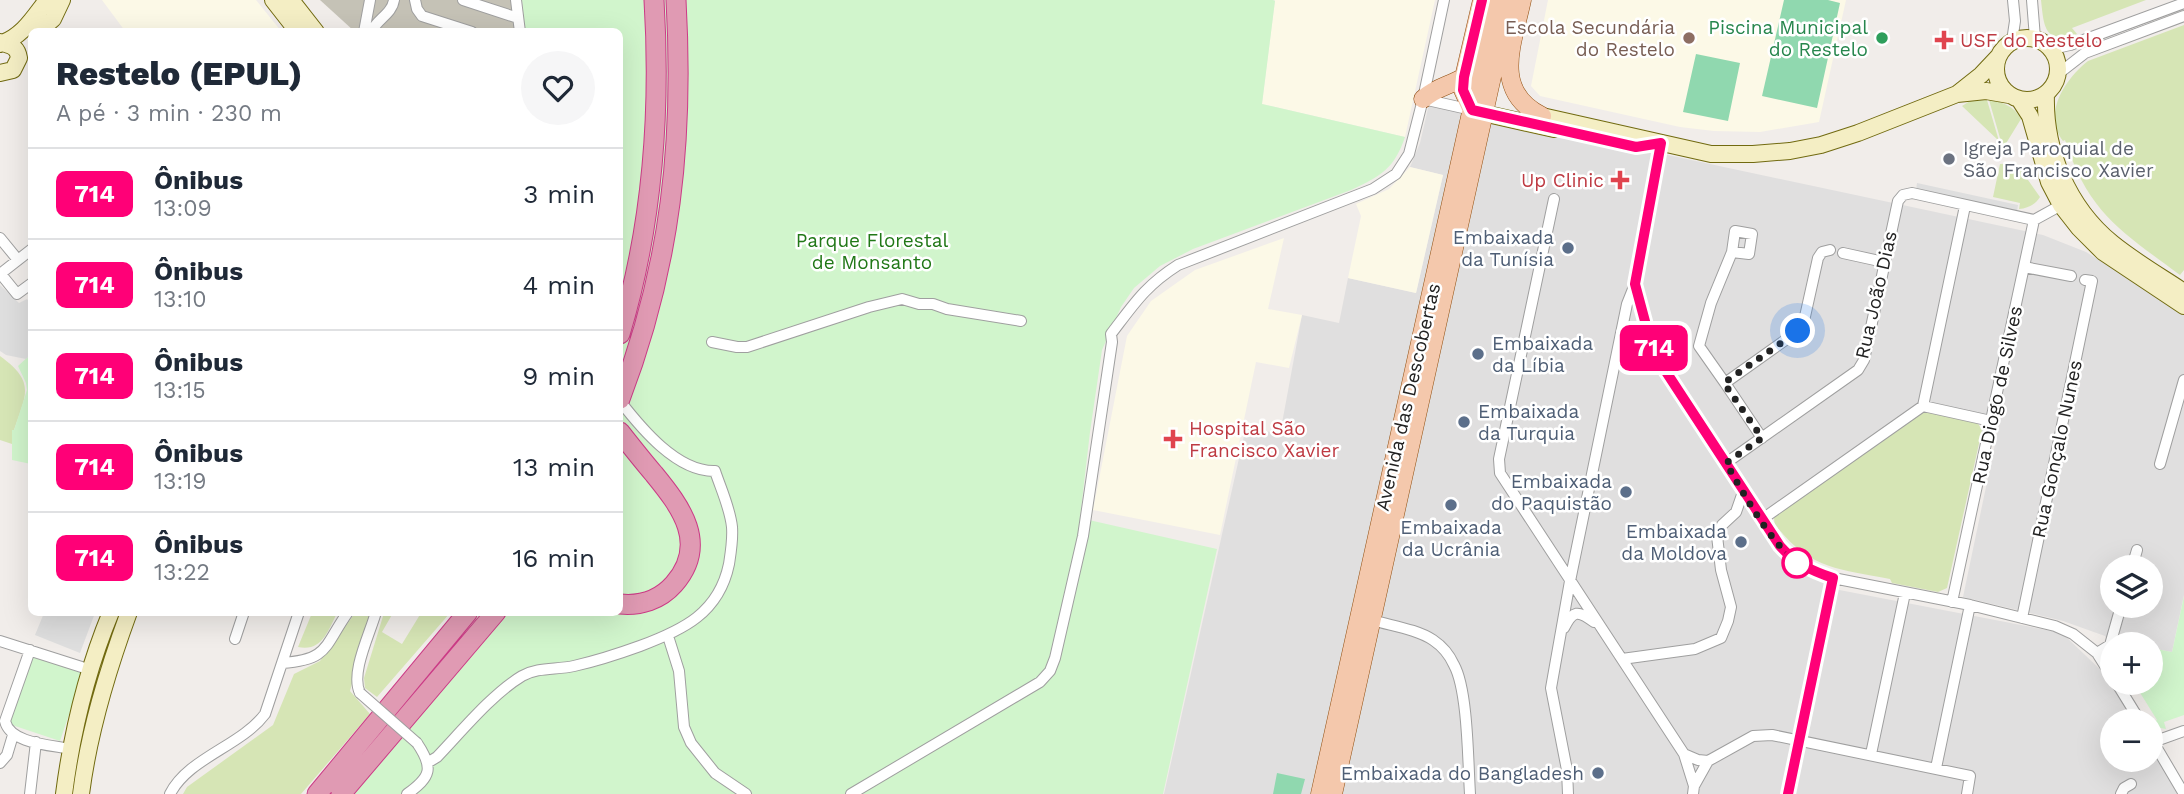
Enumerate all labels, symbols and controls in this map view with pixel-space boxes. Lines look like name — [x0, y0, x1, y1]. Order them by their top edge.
place label: Escola Secundária do Restelo — [1505, 16, 1675, 61]
place label: Piscina Municipal do Restelo — [1708, 16, 1868, 61]
place label: USF do Restelo — [1960, 29, 2102, 52]
marker: Escola Secundária do Restelo — [1681, 30, 1697, 46]
marker: Piscina Municipal do Restelo — [1874, 30, 1890, 46]
marker: USF do Restelo — [1934, 30, 1954, 50]
button: heart — [521, 51, 595, 125]
text: Restelo (EPUL) — [56, 54, 302, 93]
text: A pé · 3 min · 230 m — [56, 100, 282, 127]
place label: Igreja Paroquial de São Francisco Xavier — [1963, 137, 2154, 182]
marker: Igreja Paroquial de São Francisco Xavier — [1941, 151, 1957, 167]
text: Ônibus — [154, 165, 243, 195]
place label: Up Clinic — [1521, 169, 1604, 192]
marker: Up Clinic — [1610, 170, 1630, 190]
text: 3 min — [523, 179, 595, 209]
text: 714 — [74, 180, 115, 208]
text: 13:09 — [154, 195, 212, 222]
place label: Embaixada da Tunísia — [1453, 226, 1554, 271]
park label: Parque Florestal de Monsanto — [796, 229, 948, 274]
street label: Rua João Dias — [1850, 229, 1902, 361]
marker: Embaixada da Tunísia — [1560, 240, 1576, 256]
text: Ônibus — [154, 256, 243, 286]
text: 4 min — [522, 270, 595, 300]
text: 714 — [74, 271, 115, 299]
street label: Avenida das Descobertas — [1371, 281, 1445, 513]
text: 13:10 — [154, 286, 206, 313]
street label: Rua Diogo de Silves — [1967, 304, 2027, 486]
your location — [1780, 313, 1815, 348]
line badge: 714 — [1614, 325, 1694, 371]
place label: Embaixada da Líbia — [1492, 332, 1594, 377]
text: 714 — [1634, 334, 1674, 362]
marker: Embaixada da Líbia — [1470, 346, 1486, 362]
text: Ônibus — [154, 347, 243, 377]
street label: Rua Gonçalo Nunes — [2027, 358, 2087, 540]
text: 9 min — [522, 361, 595, 391]
text: 714 — [74, 362, 115, 390]
text: 13:15 — [154, 377, 206, 404]
place label: Embaixada da Turquia — [1478, 400, 1580, 445]
marker: Embaixada da Turquia — [1456, 414, 1472, 430]
place label: Hospital São Francisco Xavier — [1189, 417, 1339, 462]
marker: Hospital São Francisco Xavier — [1163, 429, 1183, 449]
text: Ônibus — [154, 438, 243, 468]
text: 13 min — [513, 452, 595, 482]
text: 714 — [74, 453, 115, 481]
text: 13:19 — [154, 468, 206, 495]
place label: Embaixada do Paquistão — [1491, 470, 1612, 515]
marker: Embaixada do Paquistão — [1618, 484, 1634, 500]
marker: Embaixada da Ucrânia — [1443, 497, 1459, 513]
place label: Embaixada da Ucrânia — [1400, 516, 1502, 561]
place label: Embaixada da Moldova — [1621, 520, 1727, 565]
text: Ônibus — [154, 529, 243, 559]
marker: Embaixada da Moldova — [1733, 534, 1749, 550]
text: 16 min — [512, 543, 595, 573]
text: 714 — [74, 544, 115, 572]
unlabelled marker — [1782, 548, 1812, 578]
map controls — [2100, 555, 2163, 772]
button: layers — [2100, 555, 2163, 618]
text: 13:22 — [154, 559, 210, 586]
button: + — [2100, 632, 2163, 695]
button: − — [2100, 709, 2163, 772]
place label: Embaixada do Bangladesh — [1341, 762, 1584, 785]
marker: Embaixada do Bangladesh — [1590, 765, 1606, 781]

